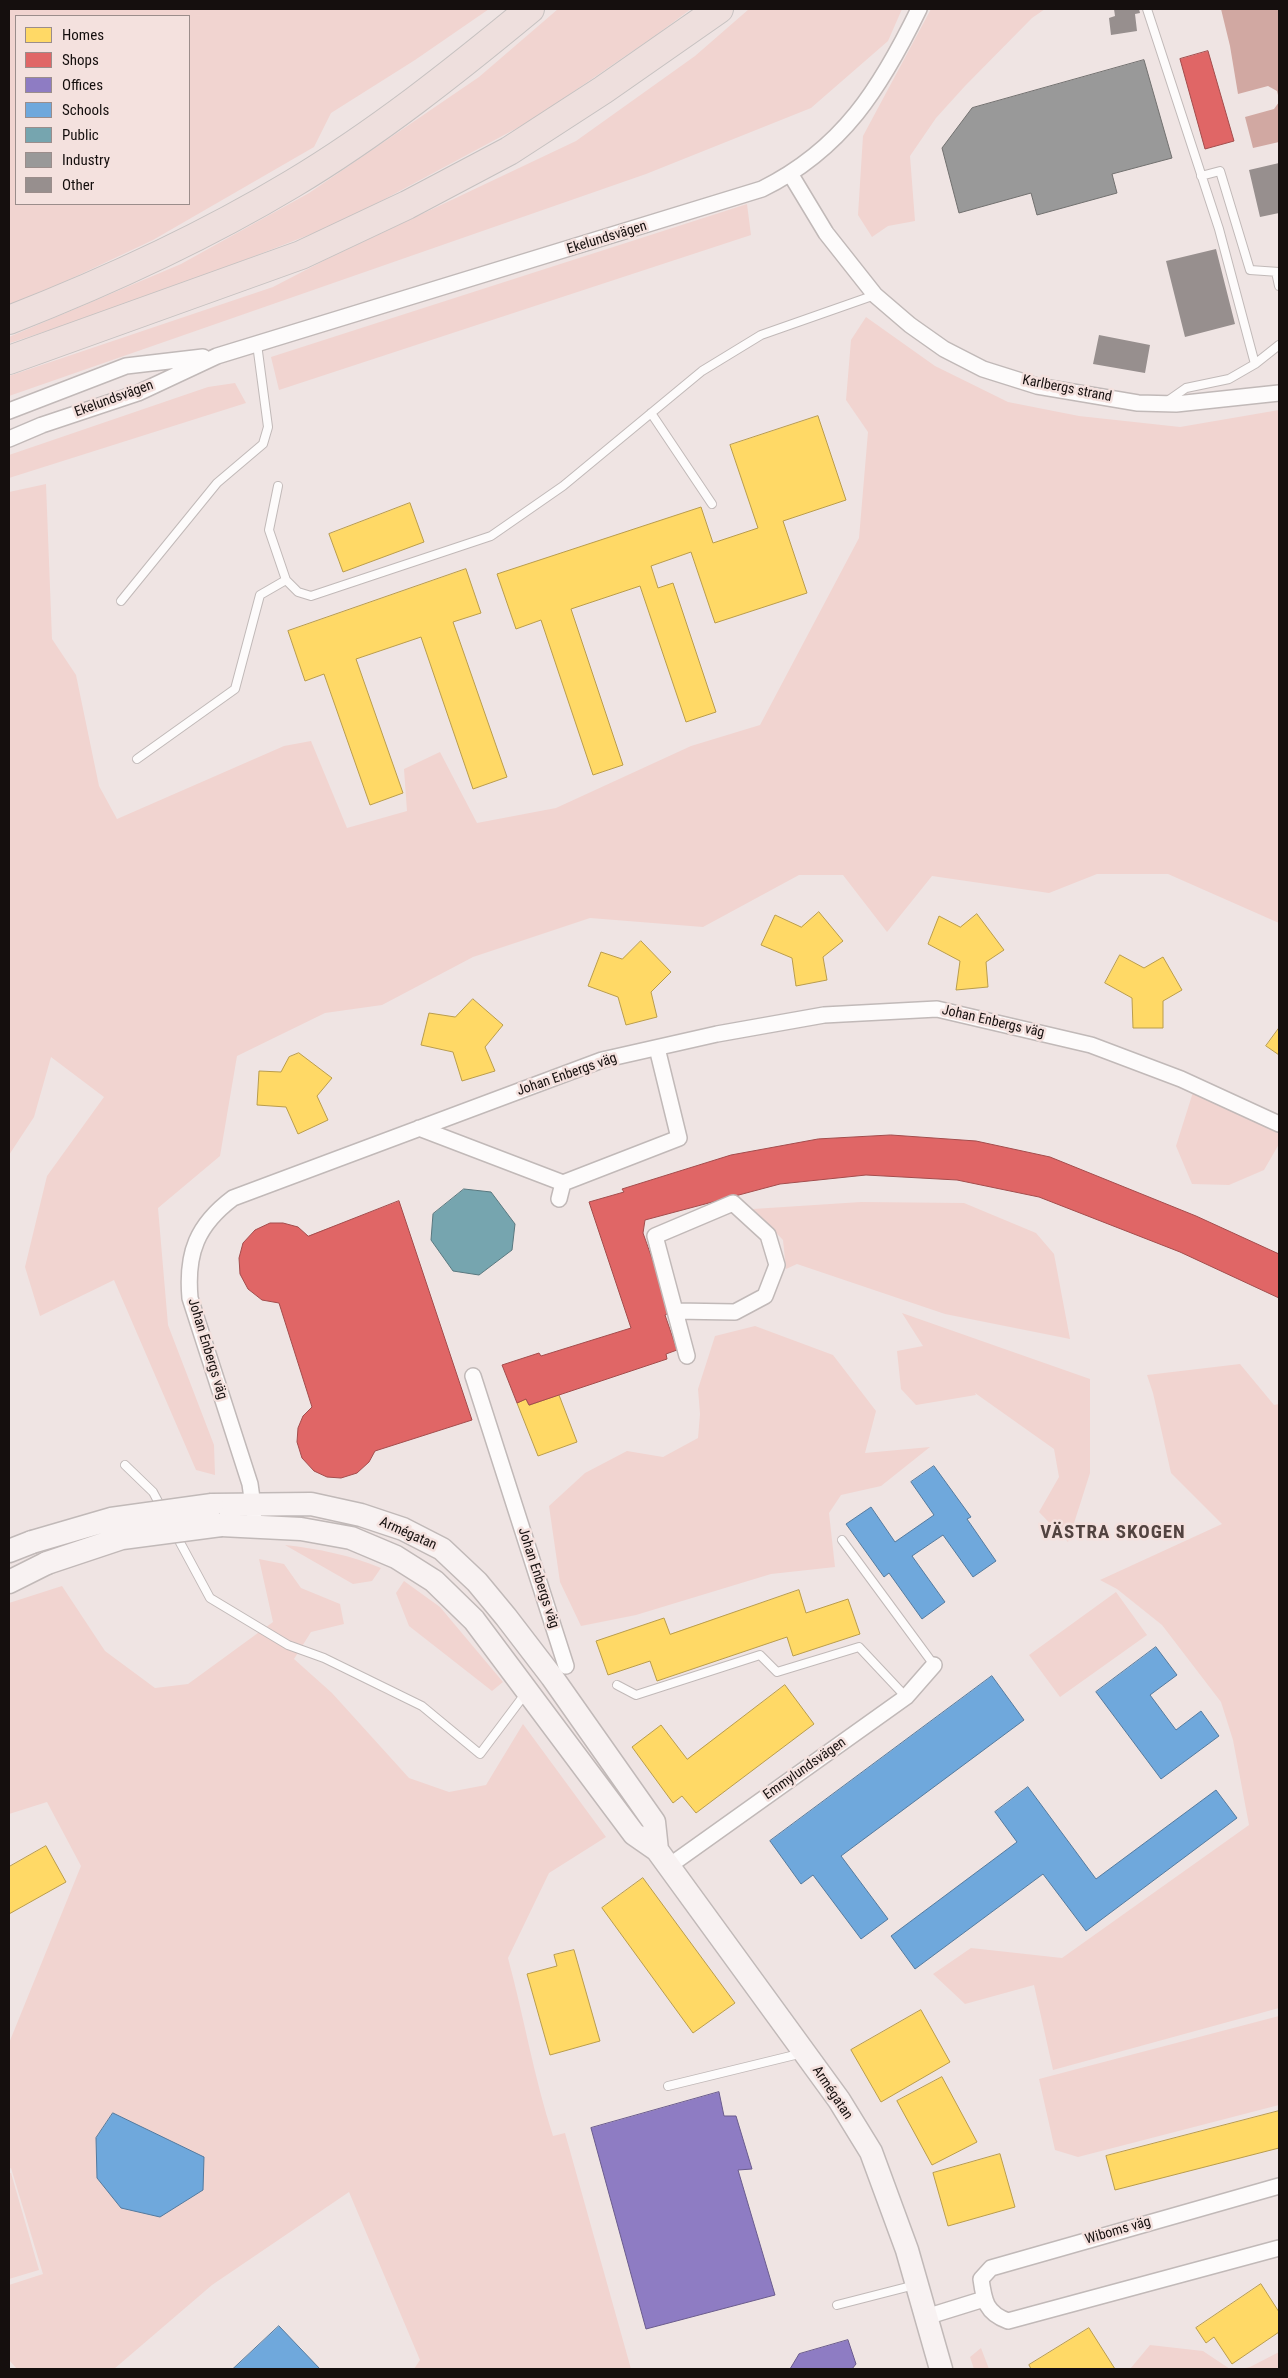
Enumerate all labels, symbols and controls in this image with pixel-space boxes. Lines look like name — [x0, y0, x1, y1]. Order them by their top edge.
legend — [15, 15, 190, 205]
text: Homes — [62, 26, 104, 44]
text: Shops — [62, 51, 99, 69]
text: Offices — [62, 76, 103, 94]
text: Schools — [62, 101, 109, 119]
text: Public — [62, 126, 99, 144]
text: Industry — [62, 151, 110, 169]
text: Other — [62, 176, 94, 194]
street label: Ekelundsvägen — [565, 218, 649, 258]
street label: Karlbergs strand — [1021, 372, 1113, 406]
street label: Ekelundsvägen — [72, 377, 156, 421]
street label: Johan Enbergs väg — [940, 1002, 1046, 1042]
street label: Johan Enbergs väg — [515, 1050, 619, 1100]
street label: Johan Enbergs väg — [184, 1297, 230, 1401]
street label: Armégatan — [377, 1514, 439, 1554]
district label: VÄSTRA SKOGEN — [1039, 1522, 1187, 1544]
street label: Johan Enbergs väg — [514, 1526, 562, 1630]
street label: Emmylundsvägen — [761, 1734, 849, 1804]
street label: Armégatan — [808, 2063, 856, 2123]
street label: Wiboms väg — [1083, 2214, 1153, 2248]

